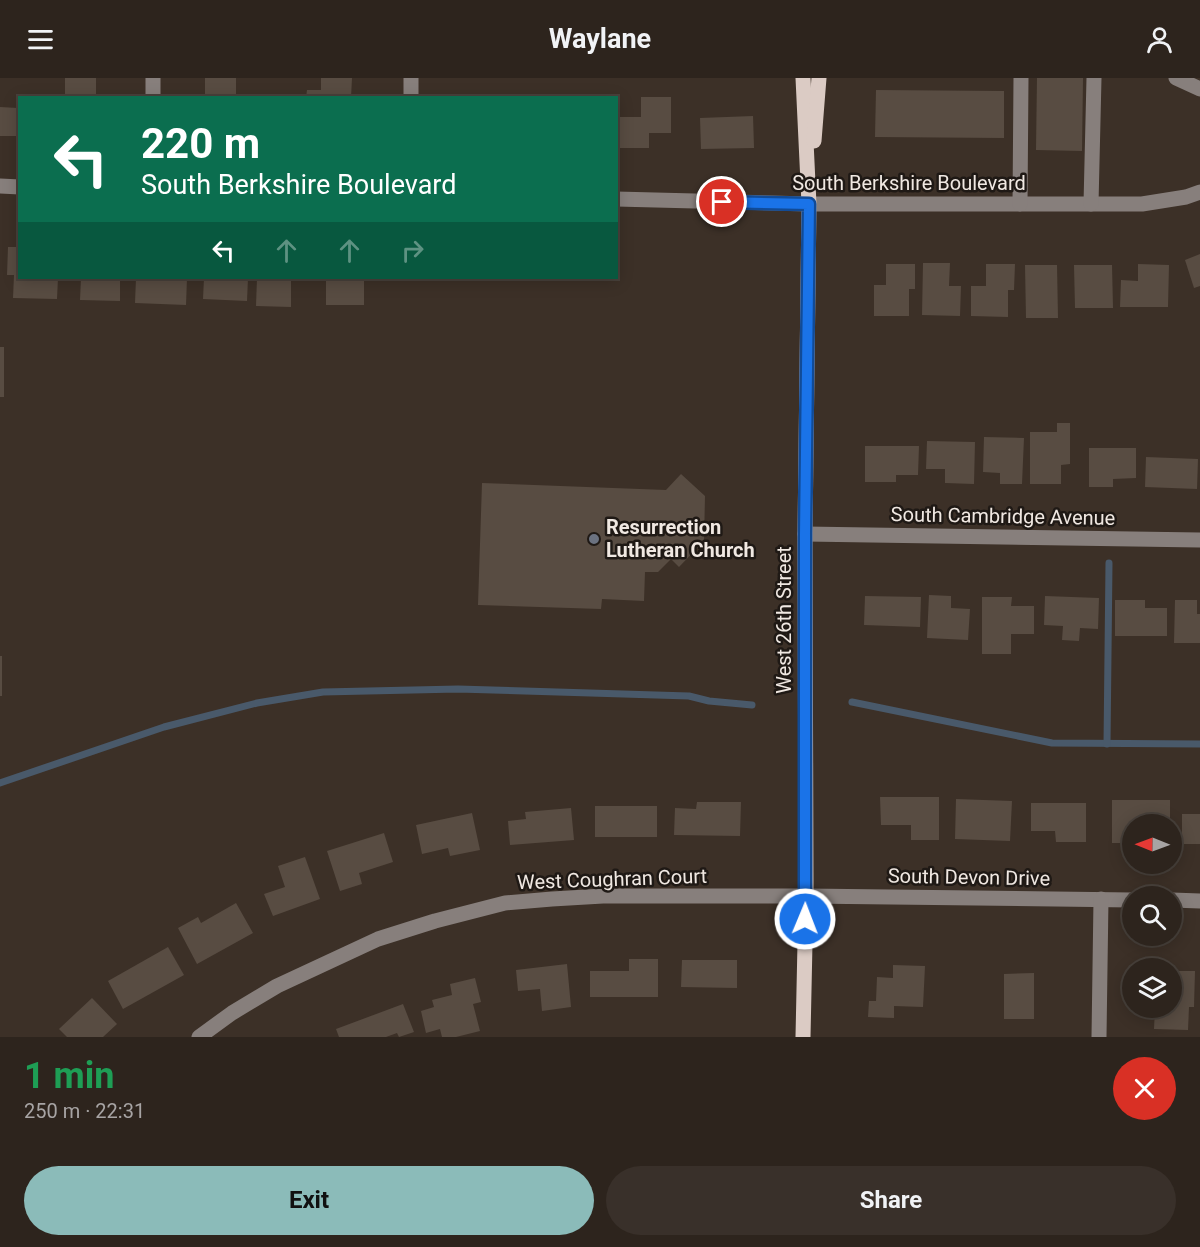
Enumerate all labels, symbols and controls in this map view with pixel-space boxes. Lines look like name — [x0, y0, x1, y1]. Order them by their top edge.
icon: menu — [24, 23, 57, 56]
text: Waylane — [549, 23, 651, 55]
icon: person — [1143, 23, 1176, 56]
text: 220 m — [141, 119, 260, 168]
icon: left — [42, 120, 120, 198]
text: South Berkshire Boulevard — [141, 169, 456, 201]
street label: South Berkshire Boulevard — [792, 171, 1026, 195]
pin — [696, 176, 747, 227]
icon: arrive — [705, 185, 738, 218]
icon: left — [207, 234, 240, 267]
icon: ahead — [270, 234, 303, 267]
icon: ahead — [333, 234, 366, 267]
icon: right — [396, 234, 429, 267]
street label: South Cambridge Avenue — [891, 502, 1115, 530]
place label: Resurrection Lutheran Church — [606, 515, 755, 562]
marker: Resurrection Lutheran Church — [587, 532, 601, 546]
street label: West 26th Street — [772, 546, 796, 694]
north arrow — [1122, 814, 1182, 874]
map controls — [1122, 814, 1182, 1018]
street label: West Coughran Court — [517, 864, 707, 894]
street label: South Devon Drive — [888, 864, 1050, 890]
button: search — [1122, 886, 1182, 946]
position arrow — [773, 887, 837, 951]
button: layers — [1122, 958, 1182, 1018]
text: 1 min — [24, 1055, 115, 1097]
button: close — [1113, 1057, 1176, 1120]
text: 250 m · 22:31 — [24, 1099, 145, 1123]
button: Exit — [24, 1166, 594, 1235]
button: Share — [606, 1166, 1176, 1235]

